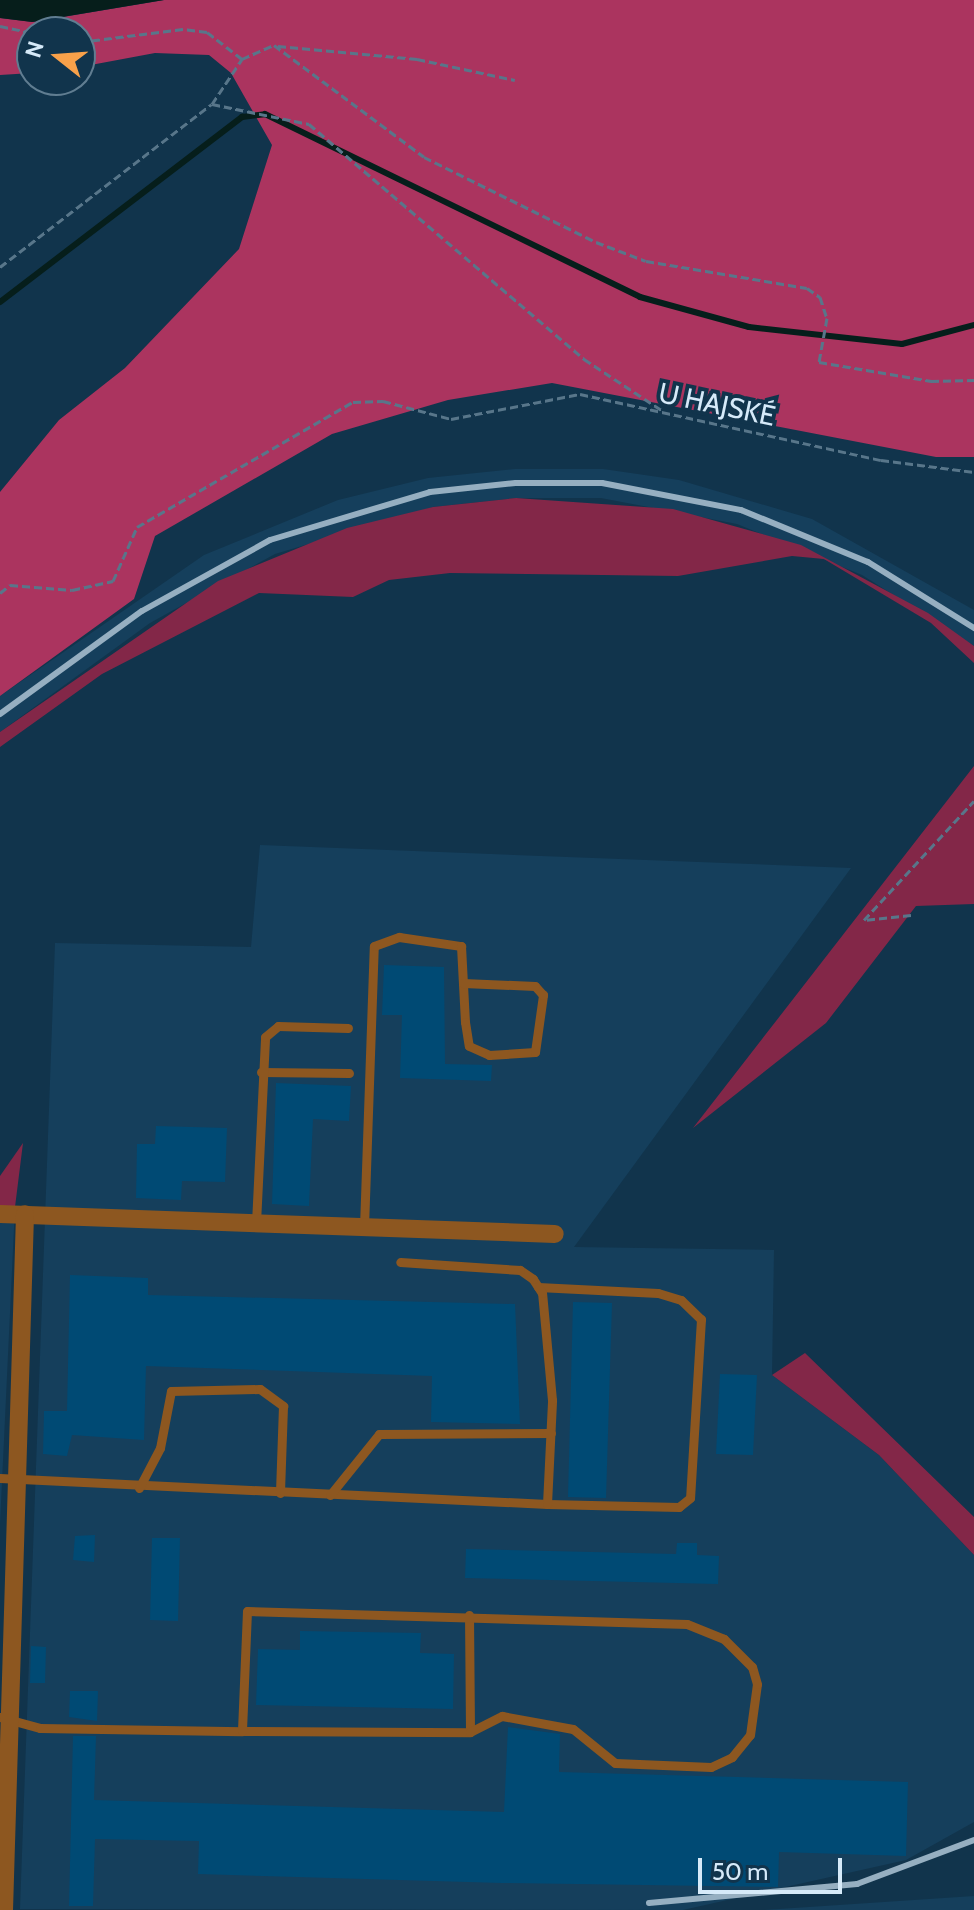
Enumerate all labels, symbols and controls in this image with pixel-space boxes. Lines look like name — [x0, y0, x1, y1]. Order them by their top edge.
north arrow — [16, 16, 96, 96]
text: N — [19, 38, 50, 61]
street label: U HAJSKÉ — [656, 375, 778, 433]
scale bar — [702, 1842, 846, 1892]
text: 50 m — [712, 1857, 768, 1886]

